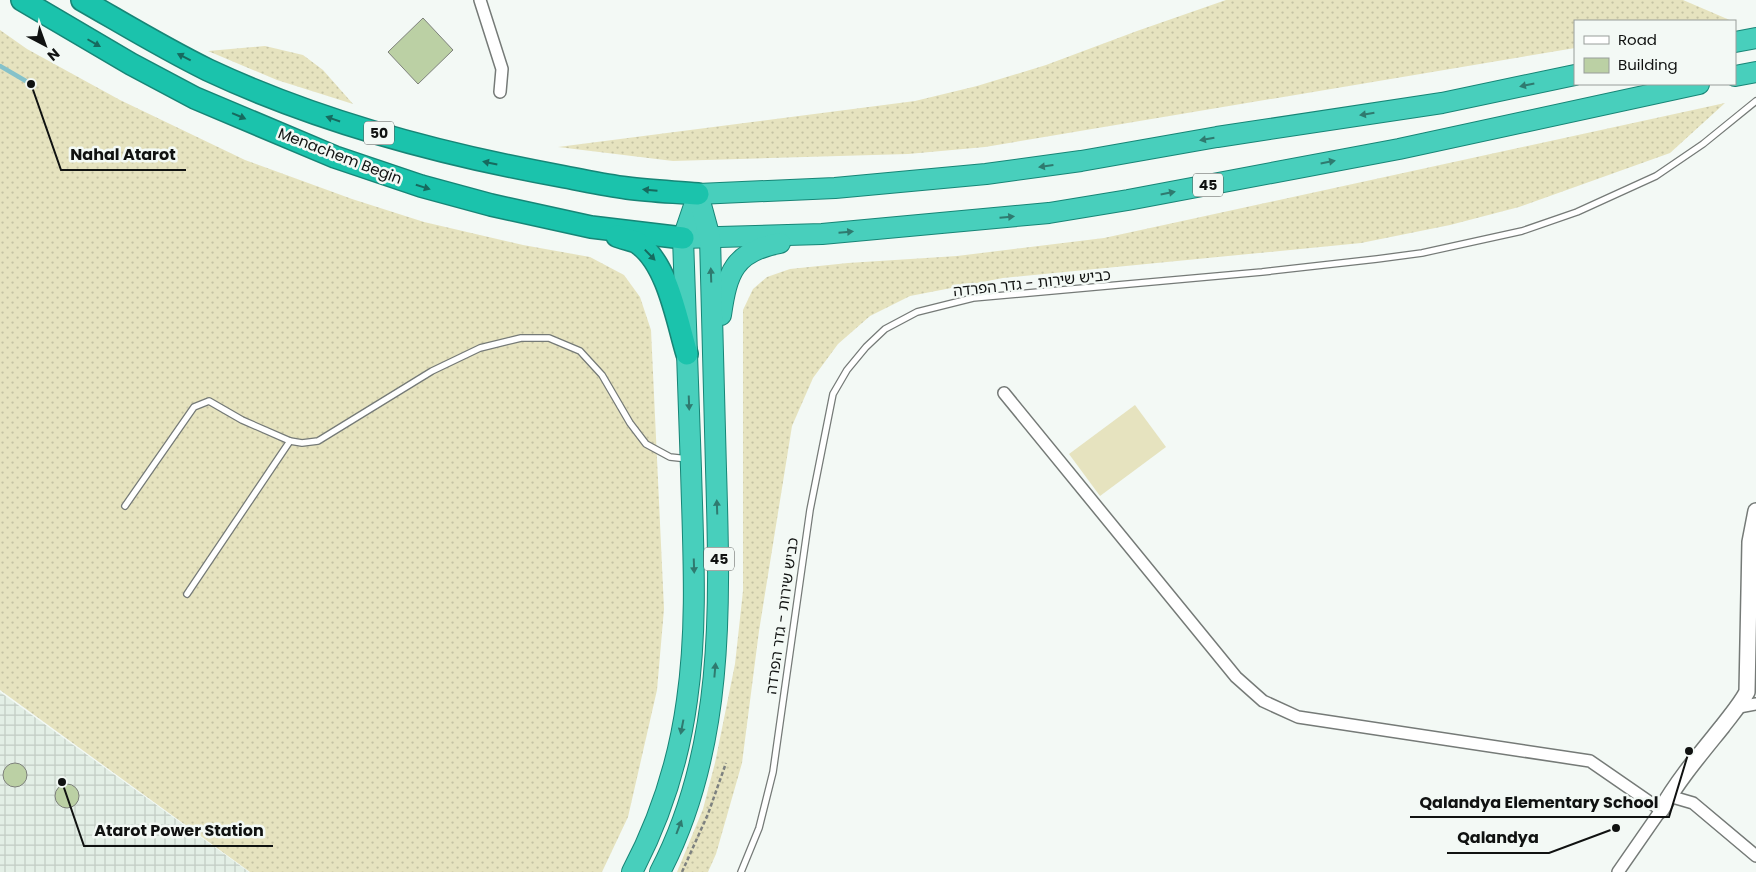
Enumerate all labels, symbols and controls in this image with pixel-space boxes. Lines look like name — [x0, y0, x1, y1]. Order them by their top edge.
north arrow — [20, 20, 70, 70]
legend — [1574, 20, 1736, 85]
text: Road — [1618, 29, 1657, 50]
one-way arrow — [88, 38, 101, 47]
text: N — [43, 44, 64, 66]
one-way arrow — [176, 53, 191, 61]
text: Building — [1618, 54, 1678, 75]
one-way arrow — [1519, 81, 1535, 89]
one-way arrow — [1359, 110, 1375, 118]
one-way arrow — [232, 113, 246, 121]
one-way arrow — [326, 115, 341, 122]
street label: Menachem Begin — [275, 122, 405, 189]
road number: 50 — [364, 122, 394, 144]
one-way arrow — [1198, 136, 1214, 144]
callout: Nahal Atarot — [61, 139, 186, 170]
text: Nahal Atarot — [70, 143, 176, 166]
one-way arrow — [1320, 158, 1336, 166]
one-way arrow — [482, 159, 497, 167]
one-way arrow — [1038, 162, 1054, 170]
road number: 45 — [1193, 174, 1223, 196]
one-way arrow — [416, 183, 431, 191]
one-way arrow — [642, 186, 658, 194]
one-way arrow — [1160, 188, 1176, 196]
one-way arrow — [1000, 213, 1016, 221]
one-way arrow — [838, 228, 854, 236]
one-way arrow — [644, 249, 656, 261]
street label: כביש שירות - גדר הפרדה — [952, 264, 1112, 301]
one-way arrow — [706, 266, 714, 282]
one-way arrow — [685, 395, 693, 411]
one-way arrow — [713, 499, 721, 515]
street label: כביש שירות - גדר הפרדה — [760, 536, 803, 696]
road number: 45 — [704, 548, 734, 570]
one-way arrow — [690, 558, 698, 574]
one-way arrow — [711, 661, 719, 677]
one-way arrow — [678, 720, 686, 736]
callout: Qalandya Elementary School — [1410, 786, 1669, 817]
text: Qalandya Elementary School — [1419, 791, 1659, 814]
callout: Atarot Power Station — [84, 815, 273, 846]
text: Atarot Power Station — [94, 819, 264, 842]
one-way arrow — [676, 820, 683, 835]
callout: Qalandya — [1447, 822, 1549, 853]
text: Qalandya — [1457, 826, 1539, 849]

